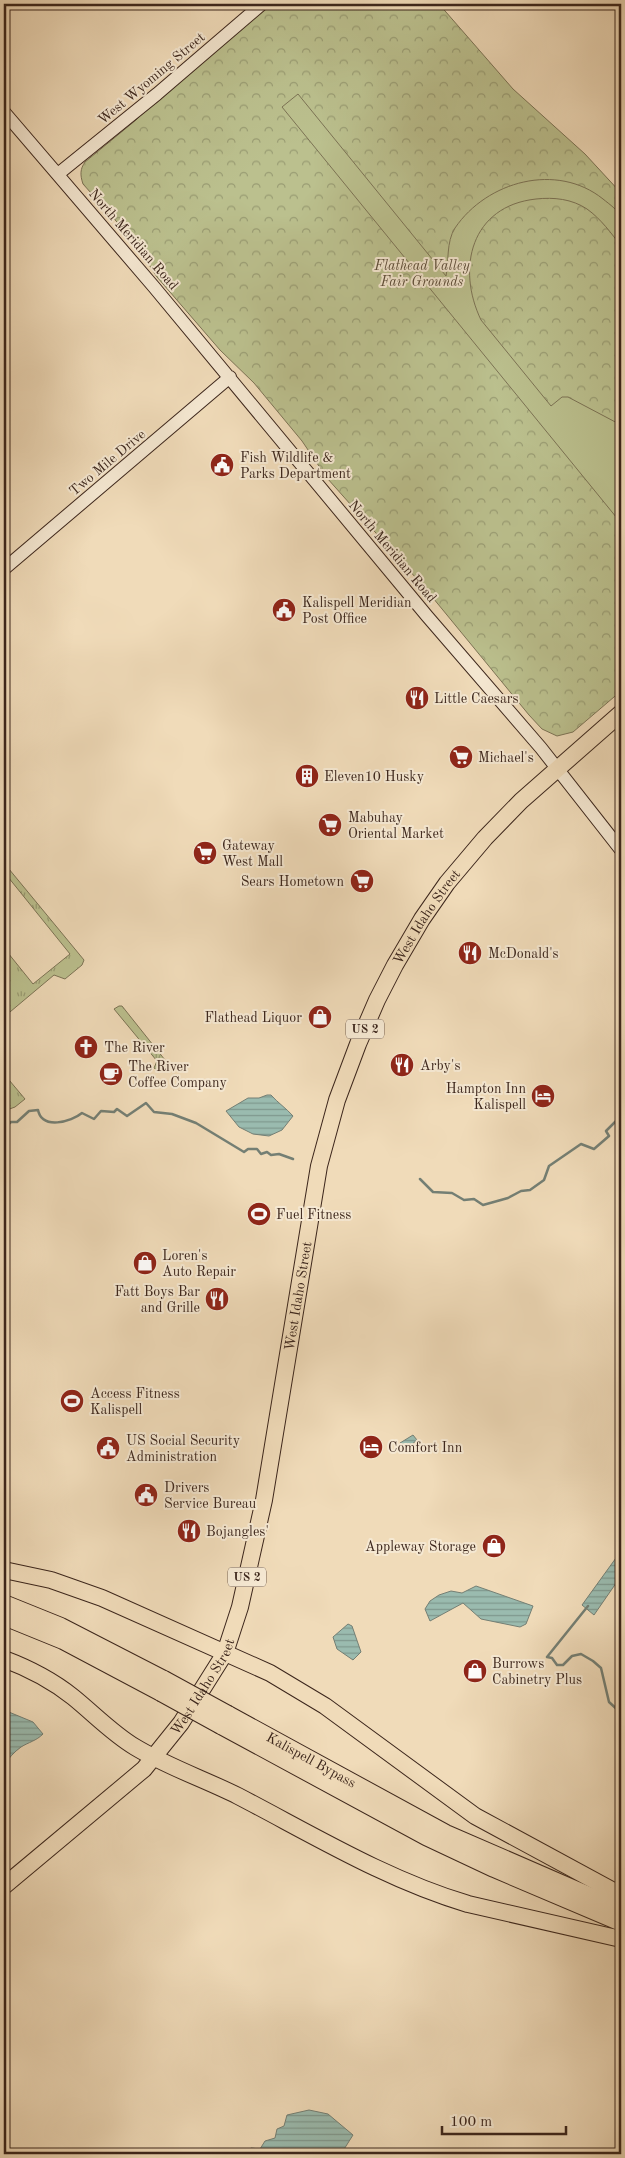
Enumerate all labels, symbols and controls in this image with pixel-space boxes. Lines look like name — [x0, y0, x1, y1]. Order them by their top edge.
street label: West Wyoming Street — [96, 30, 208, 127]
street label: North Meridian Road — [86, 187, 181, 293]
park label: Flathead Valley Fair Grounds — [373, 259, 470, 289]
street label: Two Mile Drive — [67, 427, 148, 498]
place label: Fish Wildlife & Parks Department — [240, 451, 351, 481]
public building icon: Fish Wildlife & Parks Department — [209, 452, 235, 478]
street label: North Meridian Road — [346, 498, 439, 605]
place label: Kalispell Meridian Post Office — [302, 596, 412, 626]
public building icon: Kalispell Meridian Post Office — [271, 597, 297, 623]
restaurant icon: Little Caesars — [404, 685, 430, 711]
place label: Little Caesars — [434, 692, 519, 706]
supermarket icon: Michael's — [448, 744, 474, 770]
place label: Michael's — [478, 751, 534, 765]
building icon: Eleven10 Husky — [294, 763, 320, 789]
place label: Eleven10 Husky — [324, 770, 425, 784]
place label: Mabuhay Oriental Market — [348, 811, 444, 841]
supermarket icon: Mabuhay Oriental Market — [317, 812, 343, 838]
place label: Gateway West Mall — [222, 839, 283, 869]
supermarket icon: Gateway West Mall — [192, 840, 218, 866]
street label: West Idaho Street — [391, 867, 463, 967]
supermarket icon: Sears Hometown — [349, 868, 375, 894]
place label: Sears Hometown — [241, 875, 344, 889]
restaurant icon: McDonald's — [457, 940, 483, 966]
place label: McDonald's — [488, 947, 559, 961]
shop icon: Flathead Liquor — [307, 1004, 333, 1030]
place label: Flathead Liquor — [204, 1011, 302, 1025]
road number: US 2 — [346, 1020, 384, 1038]
church icon: The River — [73, 1034, 99, 1060]
place label: The River — [104, 1041, 165, 1055]
restaurant icon: Arby's — [389, 1052, 415, 1078]
place label: Arby's — [420, 1059, 460, 1073]
place label: The River Coffee Company — [128, 1060, 228, 1090]
cafe icon: The River Coffee Company — [98, 1061, 124, 1087]
place label: Hampton Inn Kalispell — [446, 1082, 526, 1112]
hotel icon: Hampton Inn Kalispell — [530, 1083, 556, 1109]
sports icon: Fuel Fitness — [246, 1201, 272, 1227]
place label: Fuel Fitness — [276, 1208, 351, 1222]
street label: West Idaho Street — [283, 1240, 314, 1352]
place label: Loren's Auto Repair — [162, 1249, 236, 1279]
shop icon: Loren's Auto Repair — [132, 1250, 158, 1276]
place label: Fatt Boys Bar and Grille — [114, 1285, 200, 1315]
restaurant icon: Fatt Boys Bar and Grille — [204, 1286, 230, 1312]
place label: Access Fitness Kalispell — [90, 1387, 180, 1417]
sports icon: Access Fitness Kalispell — [59, 1388, 85, 1414]
place label: US Social Security Administration — [126, 1434, 241, 1464]
hotel icon: Comfort Inn — [358, 1434, 384, 1460]
public building icon: US Social Security Administration — [95, 1435, 121, 1461]
place label: Comfort Inn — [388, 1441, 463, 1455]
place label: Drivers Service Bureau — [164, 1481, 257, 1511]
public building icon: Drivers Service Bureau — [133, 1482, 159, 1508]
restaurant icon: Bojangles' — [176, 1518, 202, 1544]
place label: Bojangles' — [206, 1525, 269, 1539]
shop icon: Appleway Storage — [481, 1533, 507, 1559]
place label: Appleway Storage — [365, 1540, 476, 1554]
road number: US 2 — [228, 1568, 266, 1586]
street label: West Idaho Street — [168, 1637, 237, 1738]
place label: Burrows Cabinetry Plus — [492, 1657, 582, 1687]
shop icon: Burrows Cabinetry Plus — [462, 1658, 488, 1684]
street label: Kalispell Bypass — [264, 1730, 358, 1790]
scale bar — [442, 2103, 566, 2135]
text: 100 m — [450, 2115, 492, 2130]

